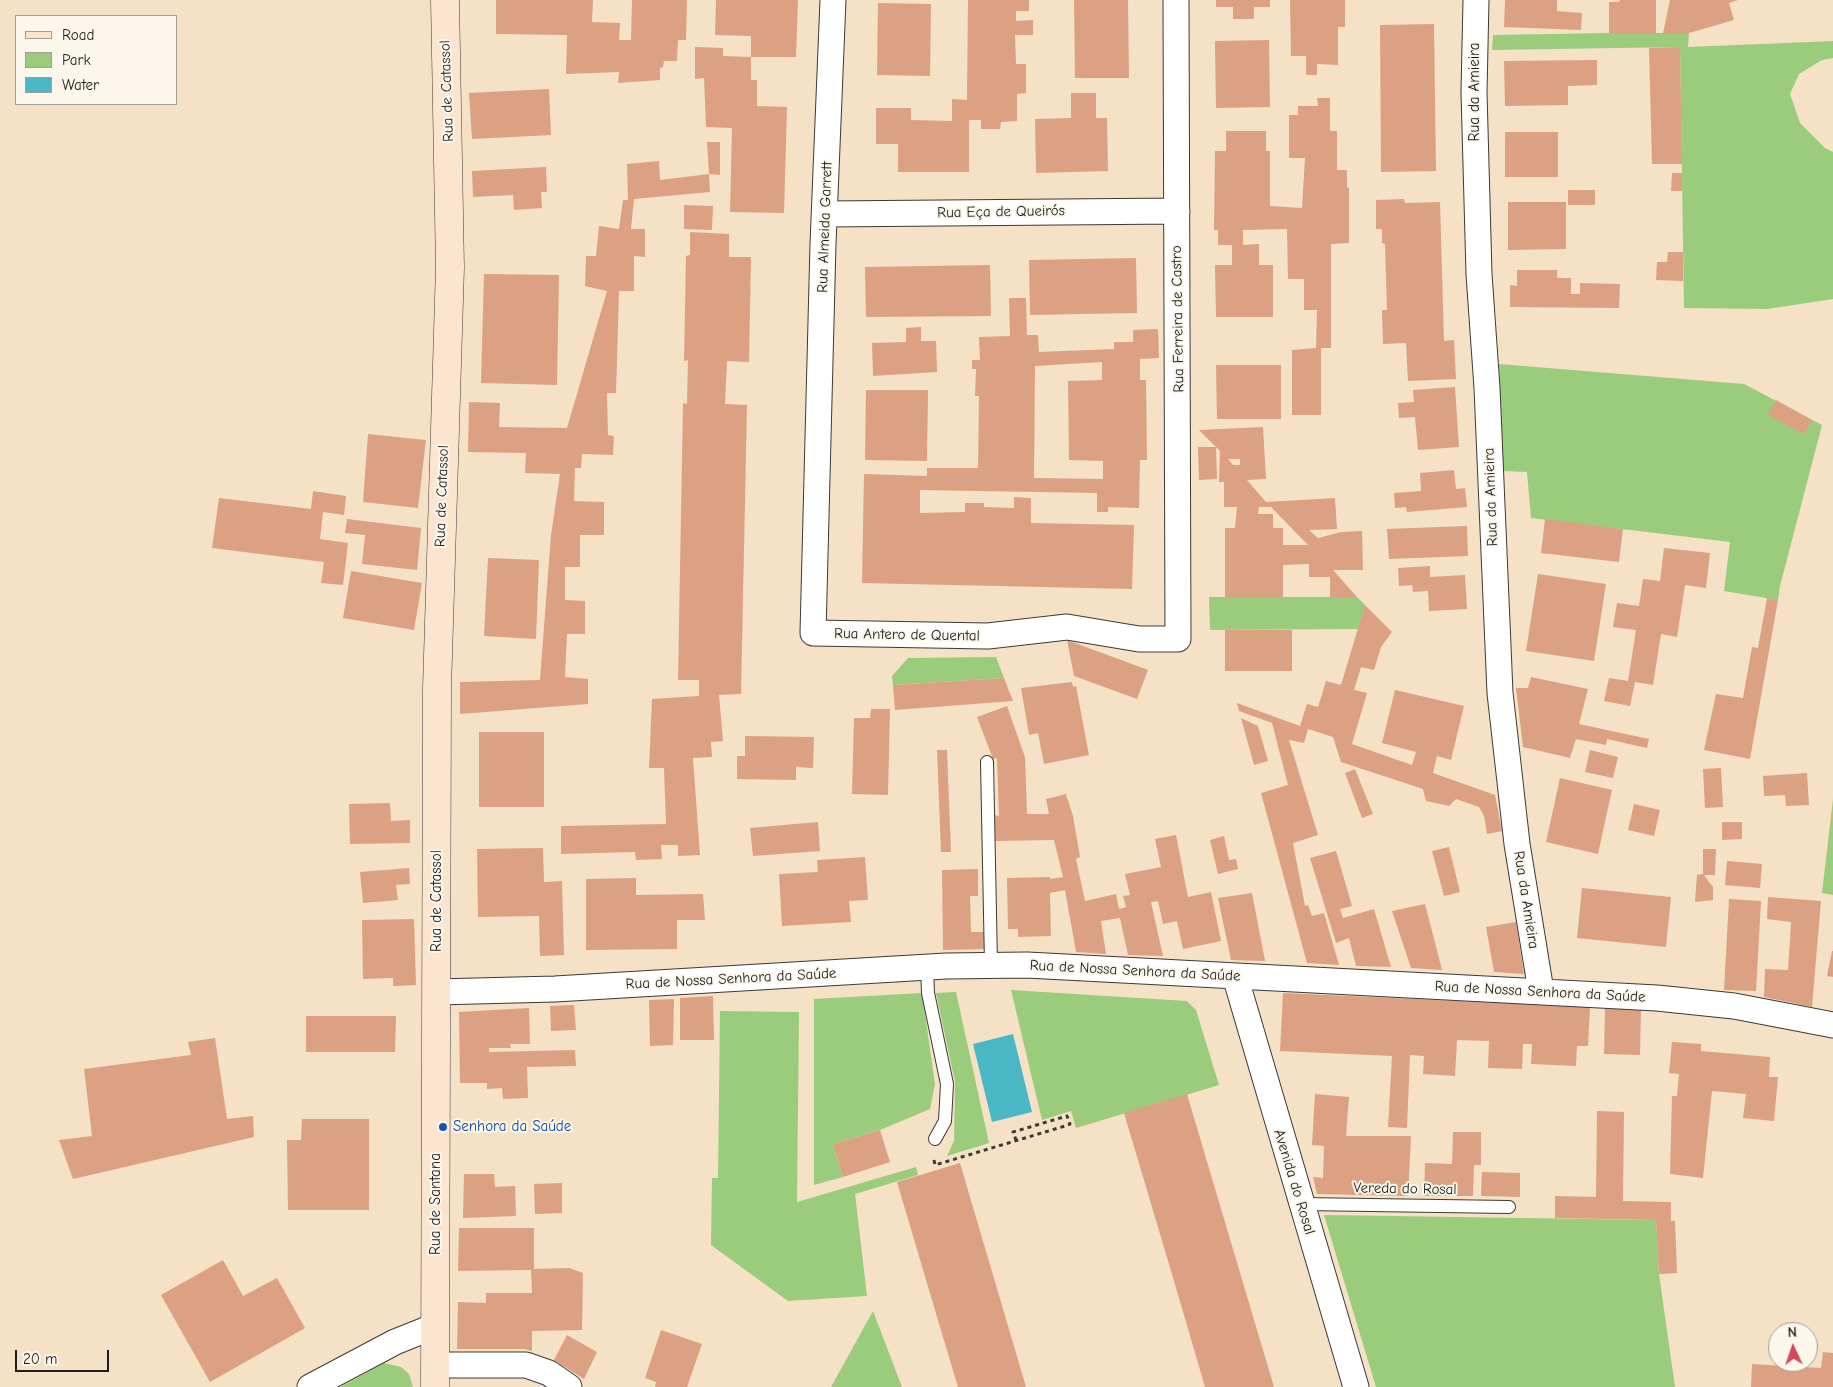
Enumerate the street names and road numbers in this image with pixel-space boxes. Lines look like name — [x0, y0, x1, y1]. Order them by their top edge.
street label: Rua de Catassol — [436, 40, 458, 142]
street label: Rua da Amieira — [1466, 43, 1484, 141]
street label: Rua Almeida Garrett — [814, 161, 836, 293]
street label: Rua Eça de Queirós — [937, 202, 1065, 222]
street label: Rua Ferreira de Castro — [1168, 245, 1188, 393]
street label: Rua de Catassol — [431, 445, 453, 547]
street label: Rua da Amieira — [1480, 447, 1502, 547]
street label: Rua Antero de Quental — [834, 625, 980, 645]
street label: Rua de Catassol — [428, 850, 446, 952]
street label: Rua da Amieira — [1509, 850, 1543, 950]
street label: Rua de Nossa Senhora da Saúde — [1029, 956, 1241, 986]
street label: Rua de Nossa Senhora da Saúde — [625, 964, 837, 994]
street label: Rua de Nossa Senhora da Saúde — [1434, 977, 1646, 1007]
street label: Avenida do Rosal — [1269, 1127, 1319, 1237]
street label: Rua de Santana — [427, 1153, 445, 1255]
street label: Vereda do Rosal — [1353, 1179, 1457, 1199]

